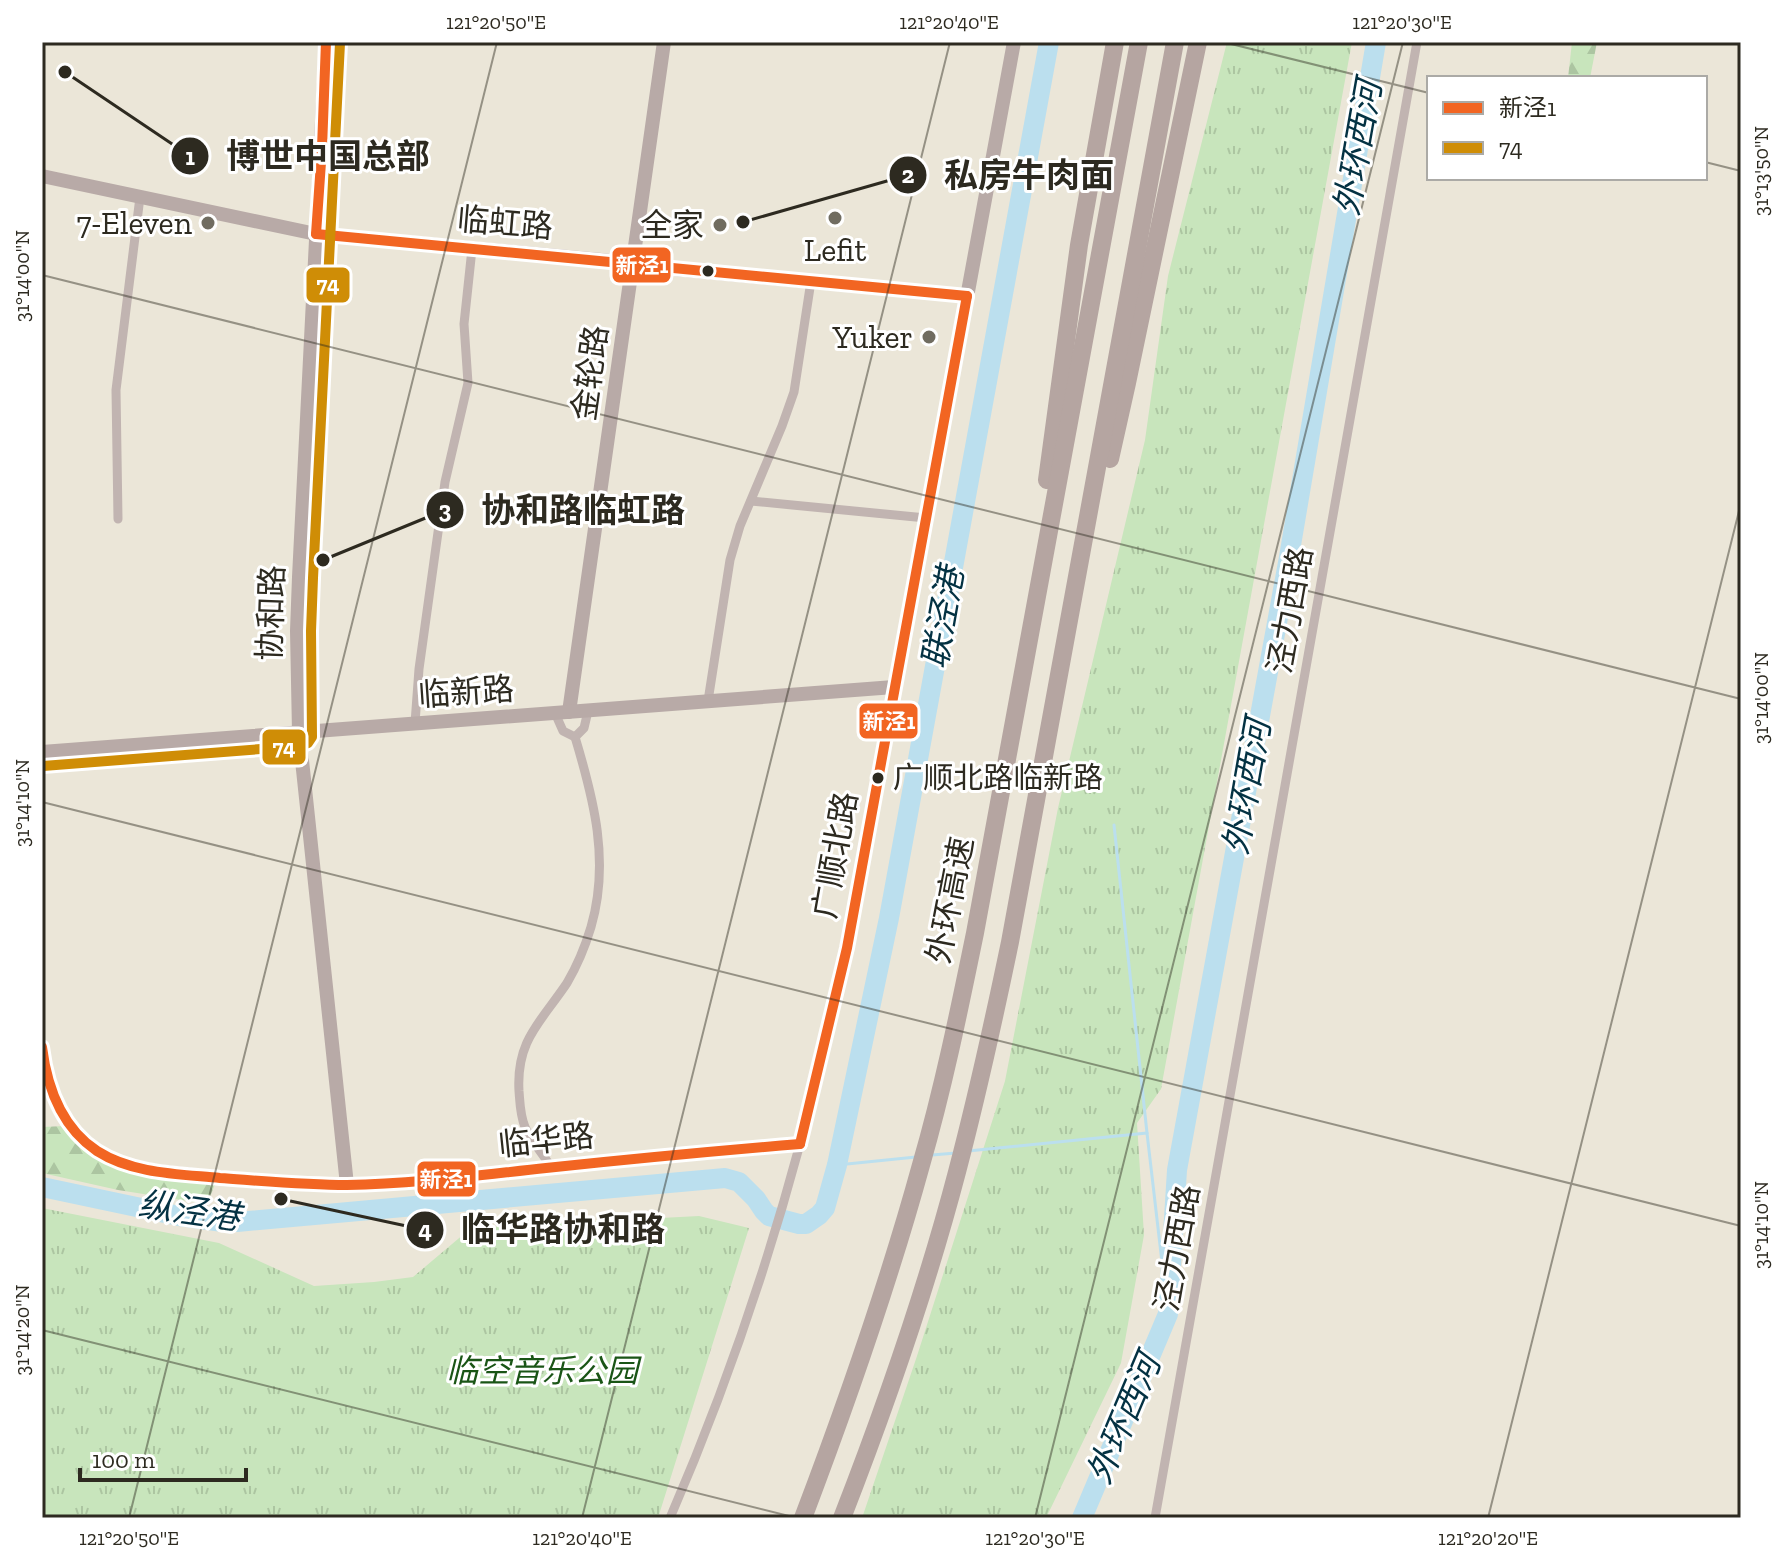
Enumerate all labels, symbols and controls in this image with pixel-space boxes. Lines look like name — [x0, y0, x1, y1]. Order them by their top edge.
text: 121°20'50"E — [446, 10, 546, 34]
text: 121°20'40"E — [899, 10, 999, 34]
text: 121°20'30"E — [1352, 10, 1452, 34]
water label: 外环西河 — [1326, 72, 1391, 219]
legend — [1427, 76, 1707, 180]
text: 新泾1 — [1499, 93, 1556, 122]
text: 31°13'50"N — [1749, 126, 1773, 216]
callout: 博世中国总部 — [170, 127, 446, 185]
text: 74 — [1499, 133, 1523, 162]
text: 博世中国总部 — [226, 136, 430, 177]
text: 1 — [185, 142, 195, 171]
callout: 私房牛肉面 — [888, 146, 1130, 204]
text: 私房牛肉面 — [944, 155, 1114, 196]
text: 2 — [902, 160, 915, 189]
street label: 临虹路 — [456, 200, 554, 246]
place label: 7-Eleven — [76, 204, 193, 242]
place label: 全家 — [640, 206, 704, 244]
marker: Lefit — [826, 209, 844, 227]
marker: 7-Eleven — [199, 214, 217, 232]
marker: 全家 — [711, 216, 729, 234]
text: 31°14'00"N — [10, 230, 34, 322]
place label: Lefit — [804, 231, 866, 269]
line badge: 新泾1 — [611, 246, 672, 284]
text: 新泾1 — [616, 252, 669, 279]
unlabelled marker — [700, 263, 716, 279]
line badge: 74 — [305, 266, 351, 304]
text: 74 — [316, 271, 340, 298]
place label: Yuker — [831, 318, 913, 356]
street label: 金轮路 — [565, 323, 615, 423]
marker: Yuker — [920, 328, 938, 346]
callout: 协和路临虹路 — [425, 481, 701, 539]
text: 协和路临虹路 — [481, 490, 685, 531]
text: 3 — [439, 495, 452, 524]
street label: 泾力西路 — [1260, 544, 1320, 676]
water label: 联泾港 — [914, 560, 973, 672]
street label: 协和路 — [250, 564, 292, 662]
text: 31°14'00"N — [1749, 652, 1773, 744]
street label: 临新路 — [417, 670, 515, 714]
line badge: 新泾1 — [858, 702, 919, 740]
text: 新泾1 — [863, 708, 916, 735]
water label: 外环西河 — [1215, 711, 1280, 858]
line badge: 74 — [261, 728, 307, 766]
text: 74 — [272, 734, 296, 761]
text: 31°14'10"N — [10, 759, 34, 847]
place label: 广顺北路临新路 — [893, 760, 1103, 796]
marker: 广顺北路临新路 — [870, 770, 886, 786]
street label: 广顺北路 — [805, 789, 865, 921]
street label: 外环高速 — [919, 834, 981, 966]
street label: 临华路 — [496, 1116, 596, 1164]
line badge: 新泾1 — [416, 1160, 477, 1198]
text: 新泾1 — [420, 1166, 473, 1193]
text: 31°14'10"N — [1749, 1181, 1773, 1269]
street label: 泾力西路 — [1147, 1182, 1207, 1314]
water label: 纵泾港 — [136, 1184, 246, 1239]
callout: 临华路协和路 — [405, 1201, 681, 1259]
text: 临华路协和路 — [461, 1209, 665, 1250]
text: 4 — [418, 1215, 432, 1244]
text: 31°14'20"N — [10, 1284, 34, 1375]
water label: 外环西河 — [1079, 1343, 1172, 1490]
park label: 临空音乐公园 — [446, 1352, 642, 1390]
scale bar — [80, 1432, 246, 1482]
text: 100 m — [92, 1445, 155, 1474]
text: 121°20'50"E — [79, 1526, 179, 1550]
text: 121°20'40"E — [532, 1526, 632, 1550]
text: 121°20'30"E — [985, 1526, 1085, 1550]
text: 121°20'20"E — [1438, 1526, 1538, 1550]

